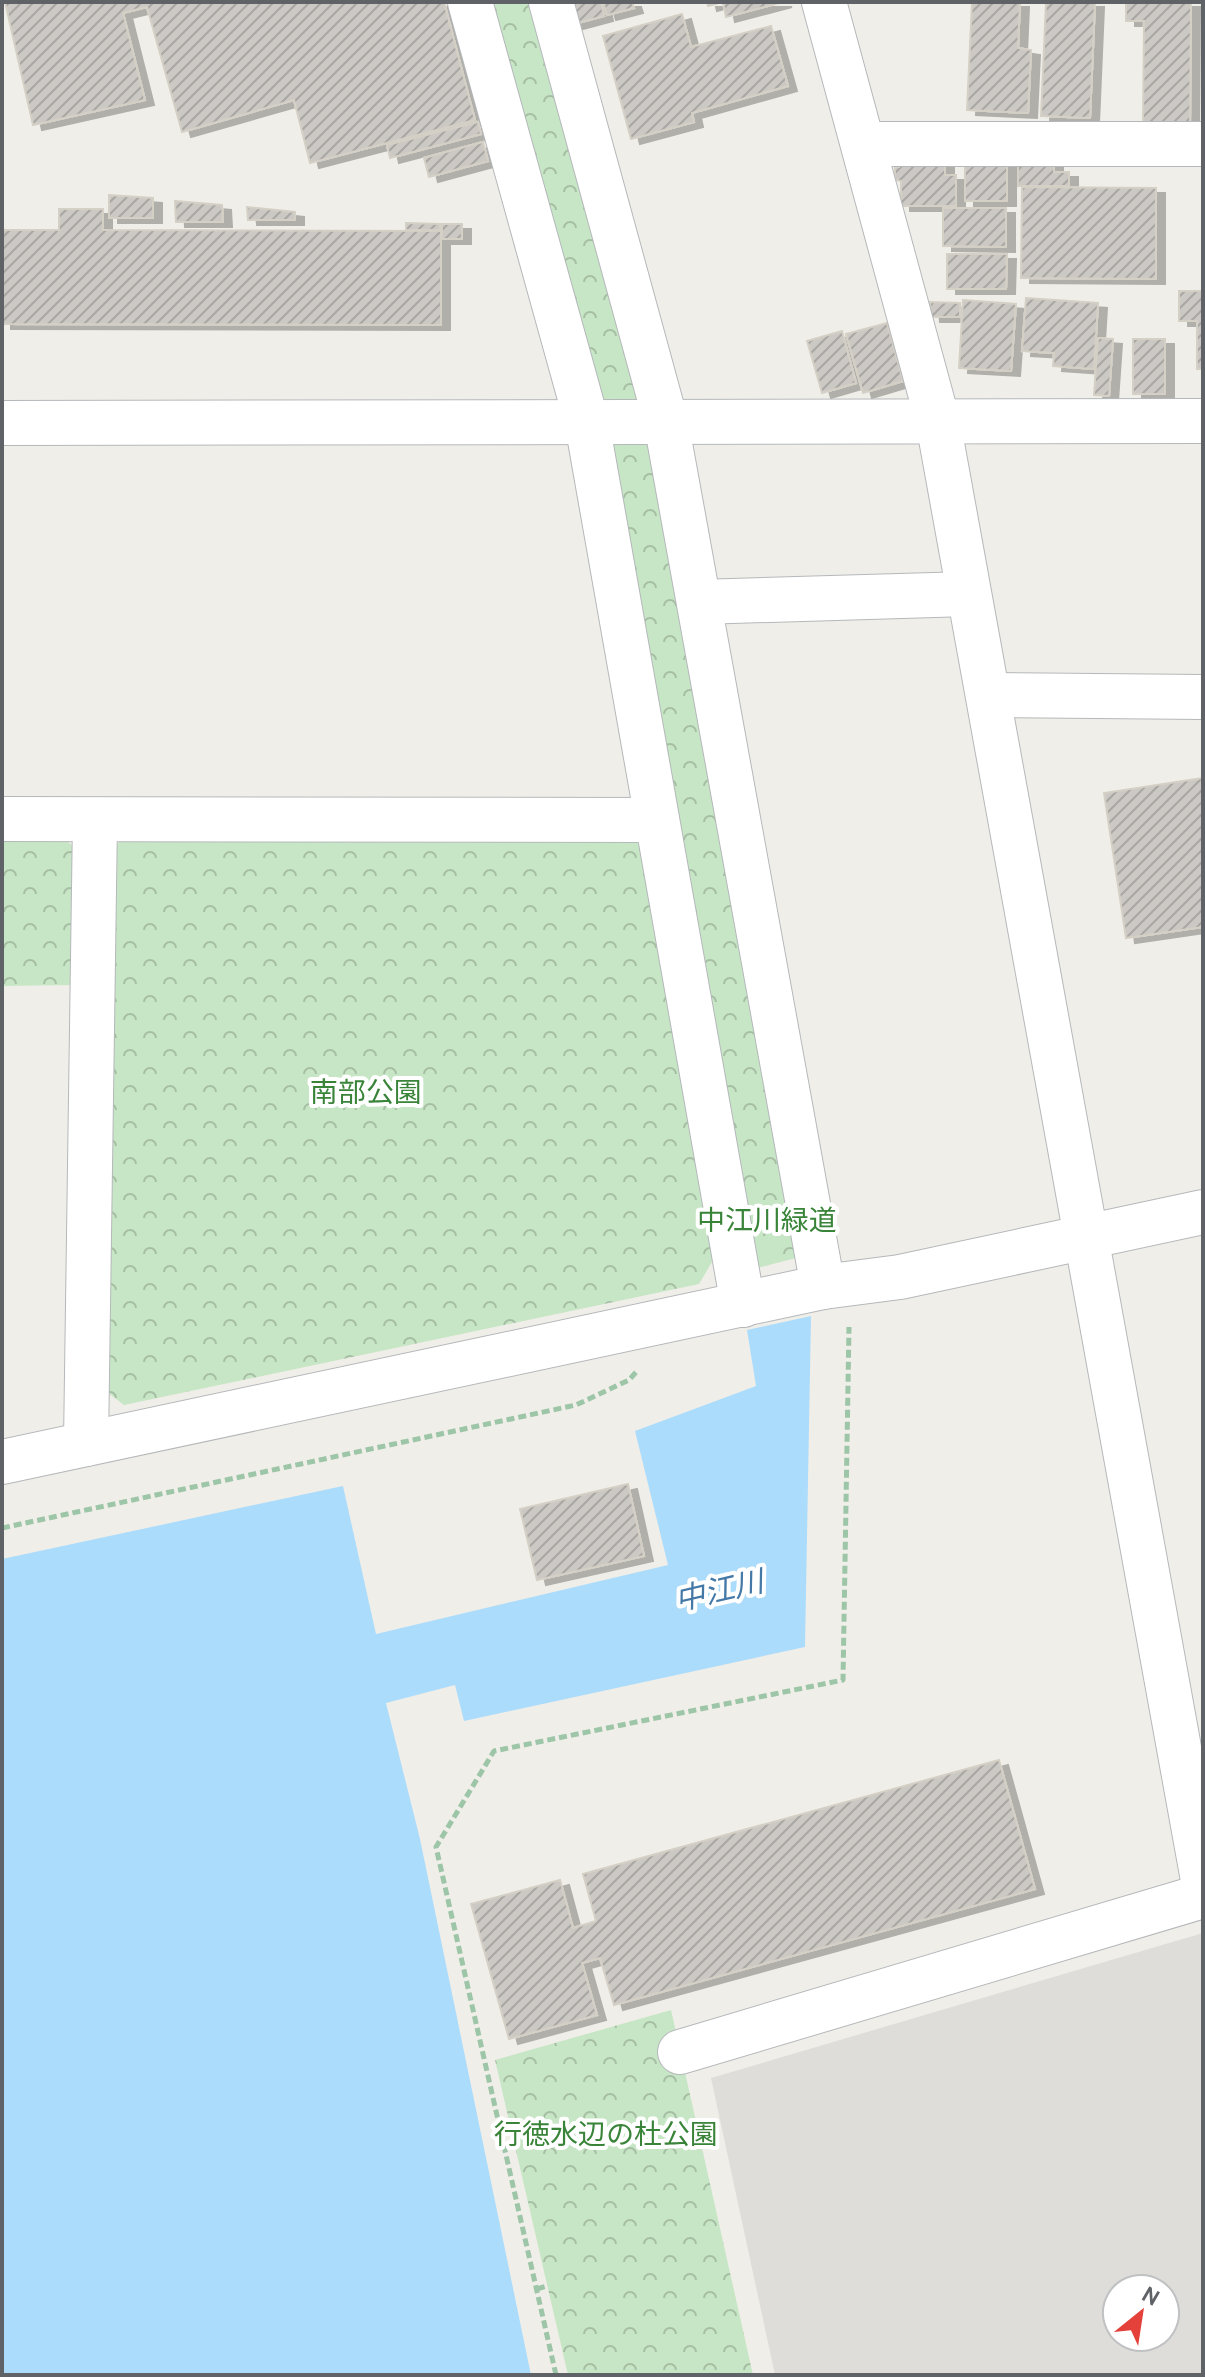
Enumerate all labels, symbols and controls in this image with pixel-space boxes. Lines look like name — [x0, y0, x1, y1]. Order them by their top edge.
park label: 南部公園 — [310, 1075, 422, 1109]
park label: 中江川緑道 — [697, 1203, 837, 1237]
water label: 中江川 — [671, 1562, 770, 1619]
park label: 行徳水辺の杜公園 — [494, 2117, 718, 2151]
north arrow — [1101, 2273, 1181, 2353]
text: N — [1137, 2281, 1164, 2312]

